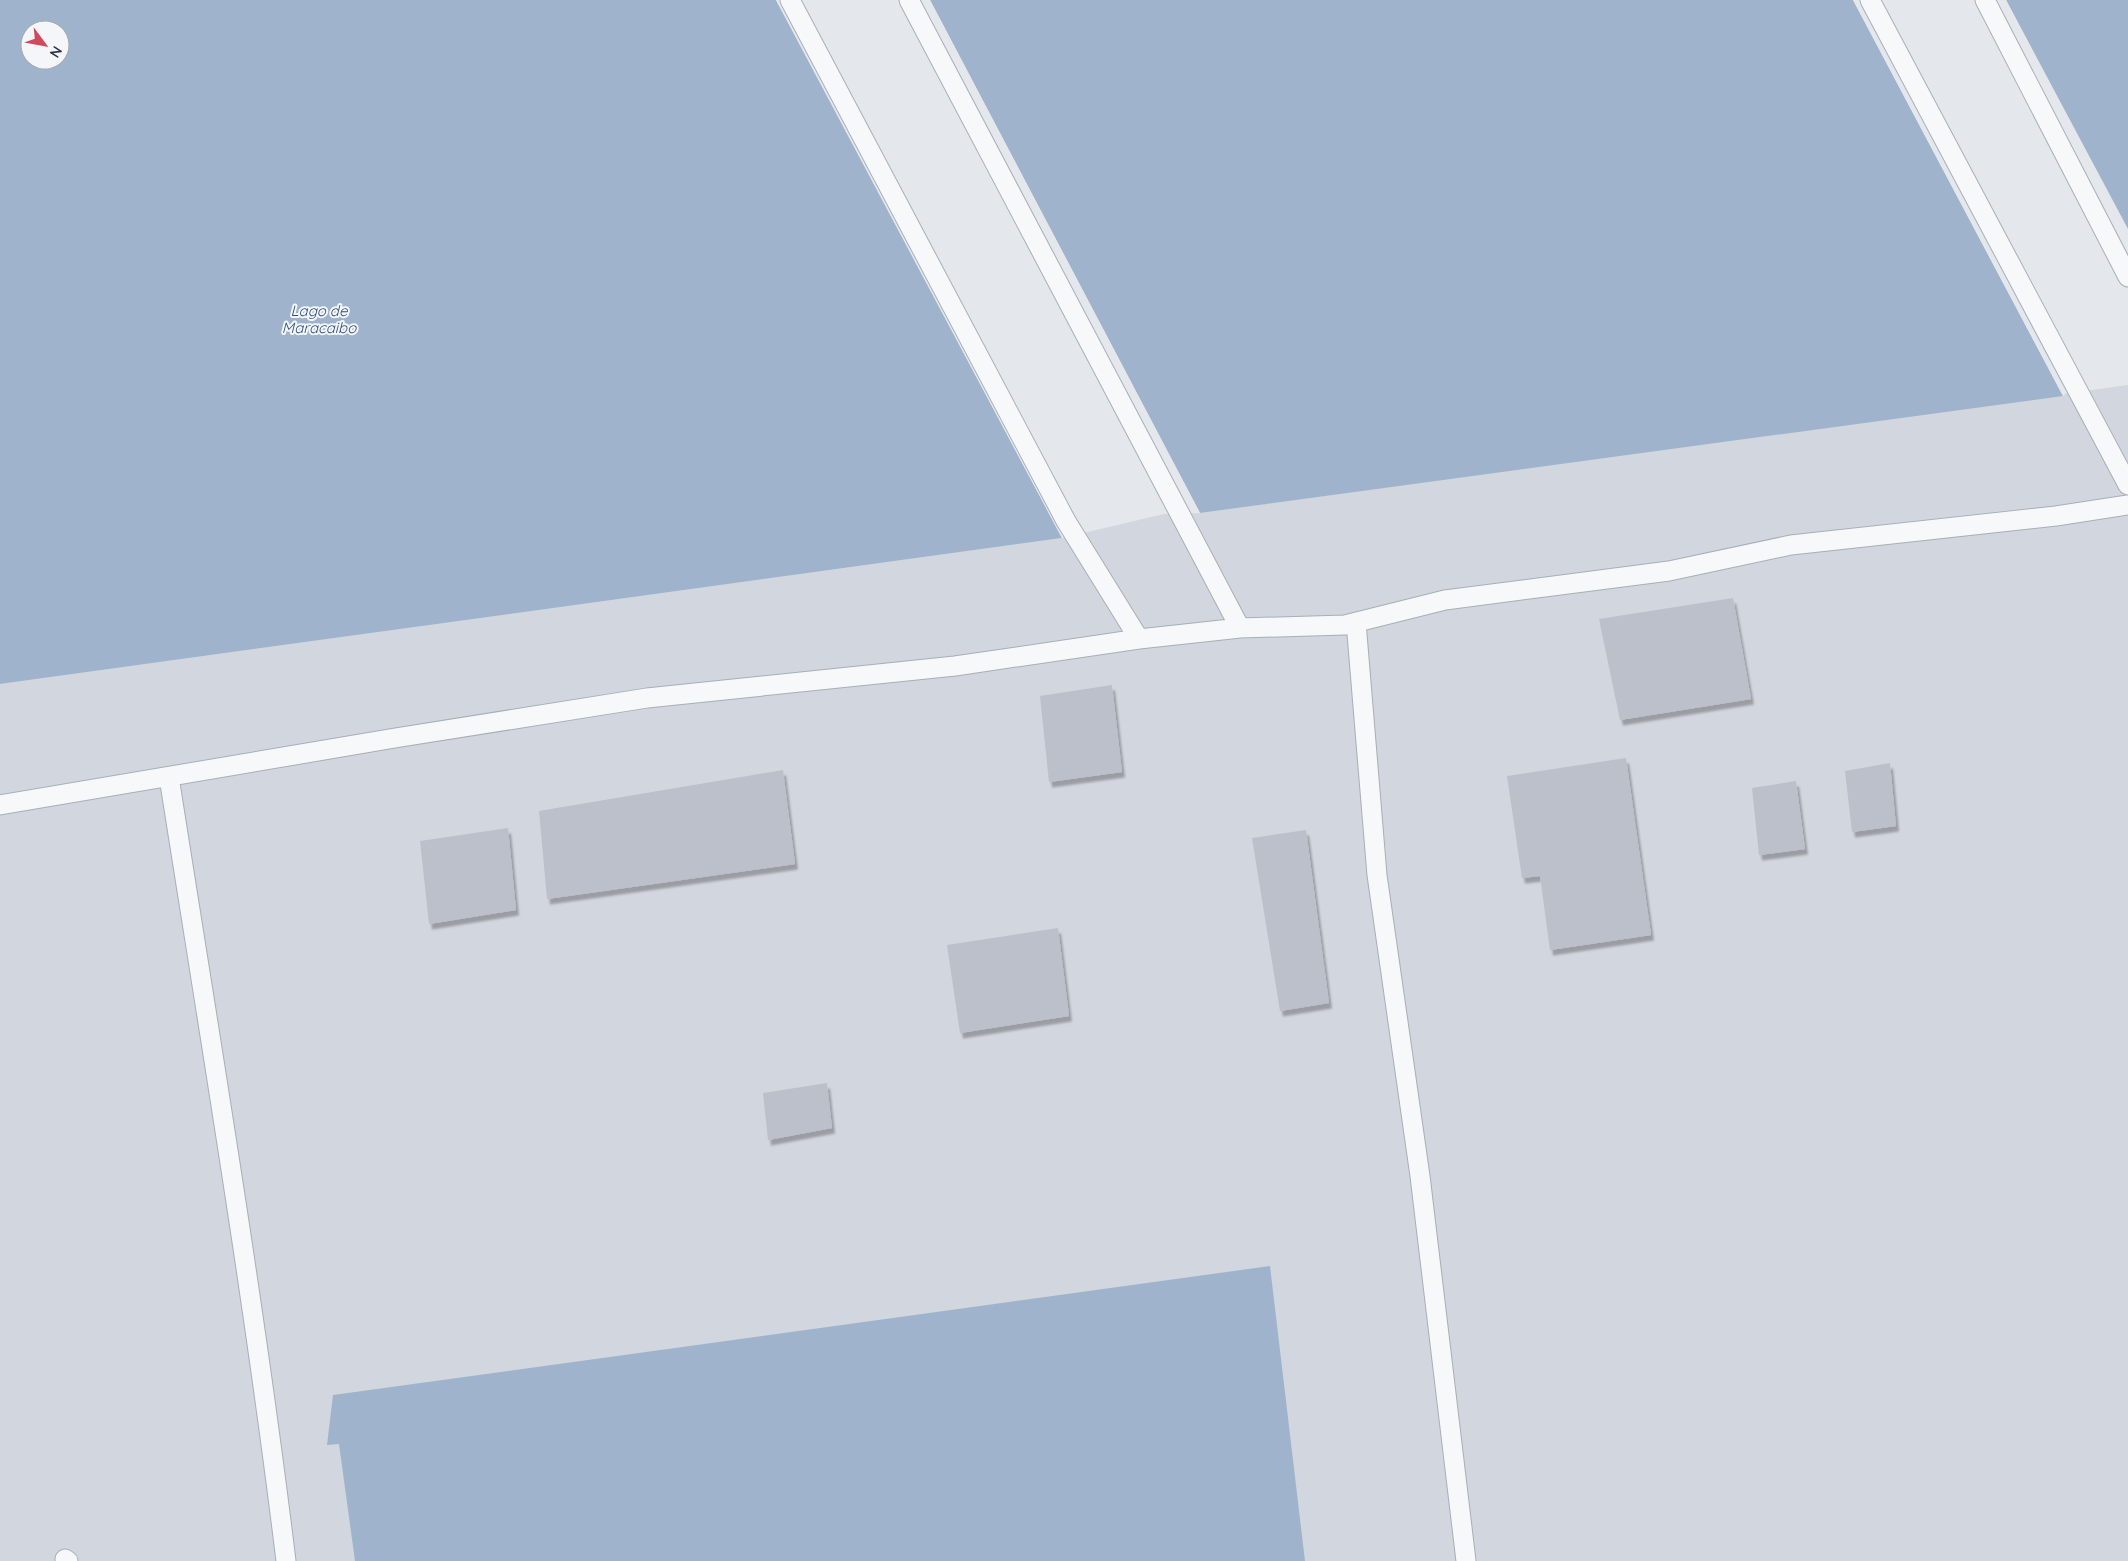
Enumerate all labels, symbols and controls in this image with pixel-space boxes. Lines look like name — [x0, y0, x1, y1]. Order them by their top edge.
north arrow — [20, 20, 70, 70]
text: N — [46, 43, 66, 61]
water label: Lago de Maracaibo — [282, 301, 357, 337]

